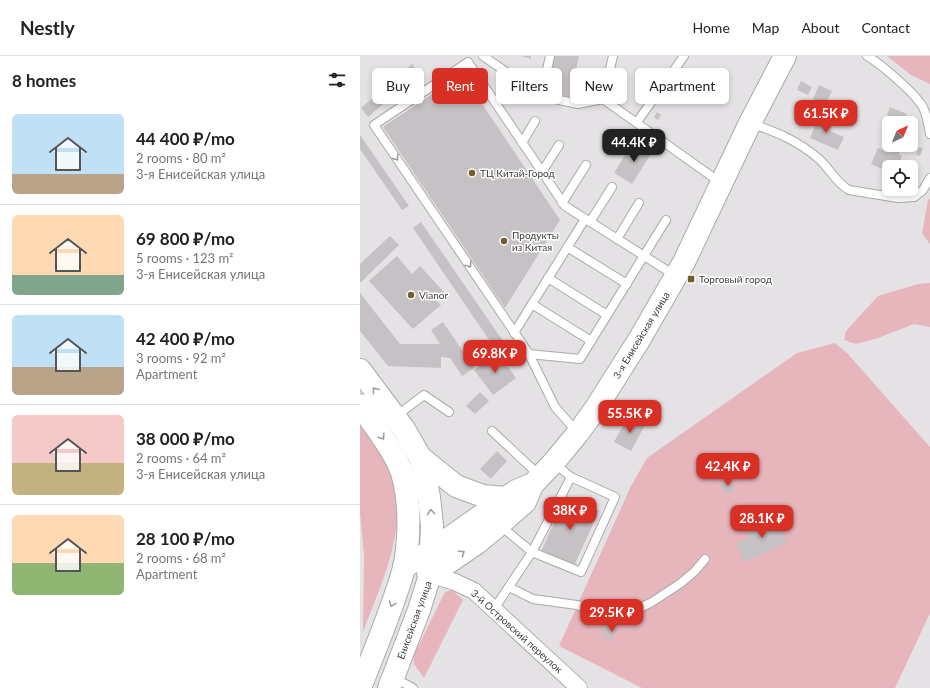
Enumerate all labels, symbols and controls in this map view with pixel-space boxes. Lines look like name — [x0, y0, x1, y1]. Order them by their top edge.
text: Nestly — [20, 16, 75, 39]
text: Home — [692, 19, 730, 36]
text: Map — [752, 19, 779, 36]
text: About — [801, 19, 839, 36]
text: Contact — [861, 19, 910, 36]
chip: Buy — [372, 68, 424, 104]
chip: Rent — [432, 68, 488, 104]
chip: Filters — [496, 68, 562, 104]
chip: New — [570, 68, 627, 104]
chip: Apartment — [635, 68, 729, 104]
icon: filters — [326, 69, 348, 91]
text: 8 homes — [12, 70, 76, 91]
pin: 61.5K ₽ — [789, 100, 863, 134]
text: 61.5K ₽ — [803, 105, 849, 121]
north arrow — [882, 116, 918, 152]
map controls — [882, 116, 918, 196]
text: 44 400 ₽/mo — [136, 128, 235, 149]
pin: 44.4K ₽ — [597, 129, 671, 163]
icon: home — [44, 130, 92, 178]
text: 44.4K ₽ — [611, 134, 657, 150]
text: 2 rooms · 80 m² — [136, 150, 226, 166]
one-way arrow — [391, 153, 398, 160]
button: locate — [882, 160, 918, 196]
text: 3-я Енисейская улица — [136, 166, 265, 182]
place label: ТЦ Китай-Город — [480, 167, 555, 179]
marker: ТЦ Китай-Город — [467, 168, 477, 178]
text: 69 800 ₽/mo — [136, 228, 235, 249]
place label: Продукты из Китая — [512, 229, 559, 253]
icon: home — [44, 231, 92, 279]
marker: Продукты из Китая — [499, 236, 509, 246]
text: 5 rooms · 123 m² — [136, 250, 233, 266]
one-way arrow — [464, 261, 471, 268]
text: 3-я Енисейская улица — [136, 266, 265, 282]
place label: Торговый город — [699, 273, 772, 285]
marker: Торговый город — [686, 274, 696, 284]
place label: Vianor — [419, 289, 448, 301]
street label: 3-я Енисейская улица — [610, 289, 672, 381]
marker: Vianor — [406, 290, 416, 300]
text: 42 400 ₽/mo — [136, 328, 235, 349]
icon: home — [44, 331, 92, 379]
pin: 69.8K ₽ — [458, 340, 532, 374]
text: 69.8K ₽ — [472, 345, 518, 361]
text: 3 rooms · 92 m² — [136, 350, 226, 366]
text: Apartment — [136, 366, 197, 382]
one-way arrow — [373, 387, 380, 394]
pin: 55.5K ₽ — [593, 400, 667, 434]
text: 55.5K ₽ — [607, 405, 653, 421]
text: 38 000 ₽/mo — [136, 428, 235, 449]
icon: home — [44, 431, 92, 479]
one-way arrow — [378, 433, 385, 440]
text: 2 rooms · 64 m² — [136, 450, 226, 466]
pin: 42.4K ₽ — [691, 453, 765, 487]
text: 42.4K ₽ — [705, 458, 751, 474]
text: 3-я Енисейская улица — [136, 466, 265, 482]
pin: 38K ₽ — [542, 497, 598, 531]
text: 38K ₽ — [553, 502, 587, 518]
pin: 28.1K ₽ — [725, 505, 799, 539]
one-way arrow — [426, 509, 435, 515]
text: 28.1K ₽ — [739, 510, 785, 526]
text: 28 100 ₽/mo — [136, 528, 235, 549]
icon: home — [44, 531, 92, 579]
text: 2 rooms · 68 m² — [136, 550, 226, 566]
one-way arrow — [458, 551, 465, 558]
text: Apartment — [136, 566, 197, 582]
street label: Енисейская улица — [394, 579, 434, 661]
street label: 3-й Островский переулок — [469, 587, 566, 676]
pin: 29.5K ₽ — [575, 599, 649, 633]
one-way arrow — [388, 600, 396, 607]
text: 29.5K ₽ — [589, 604, 635, 620]

